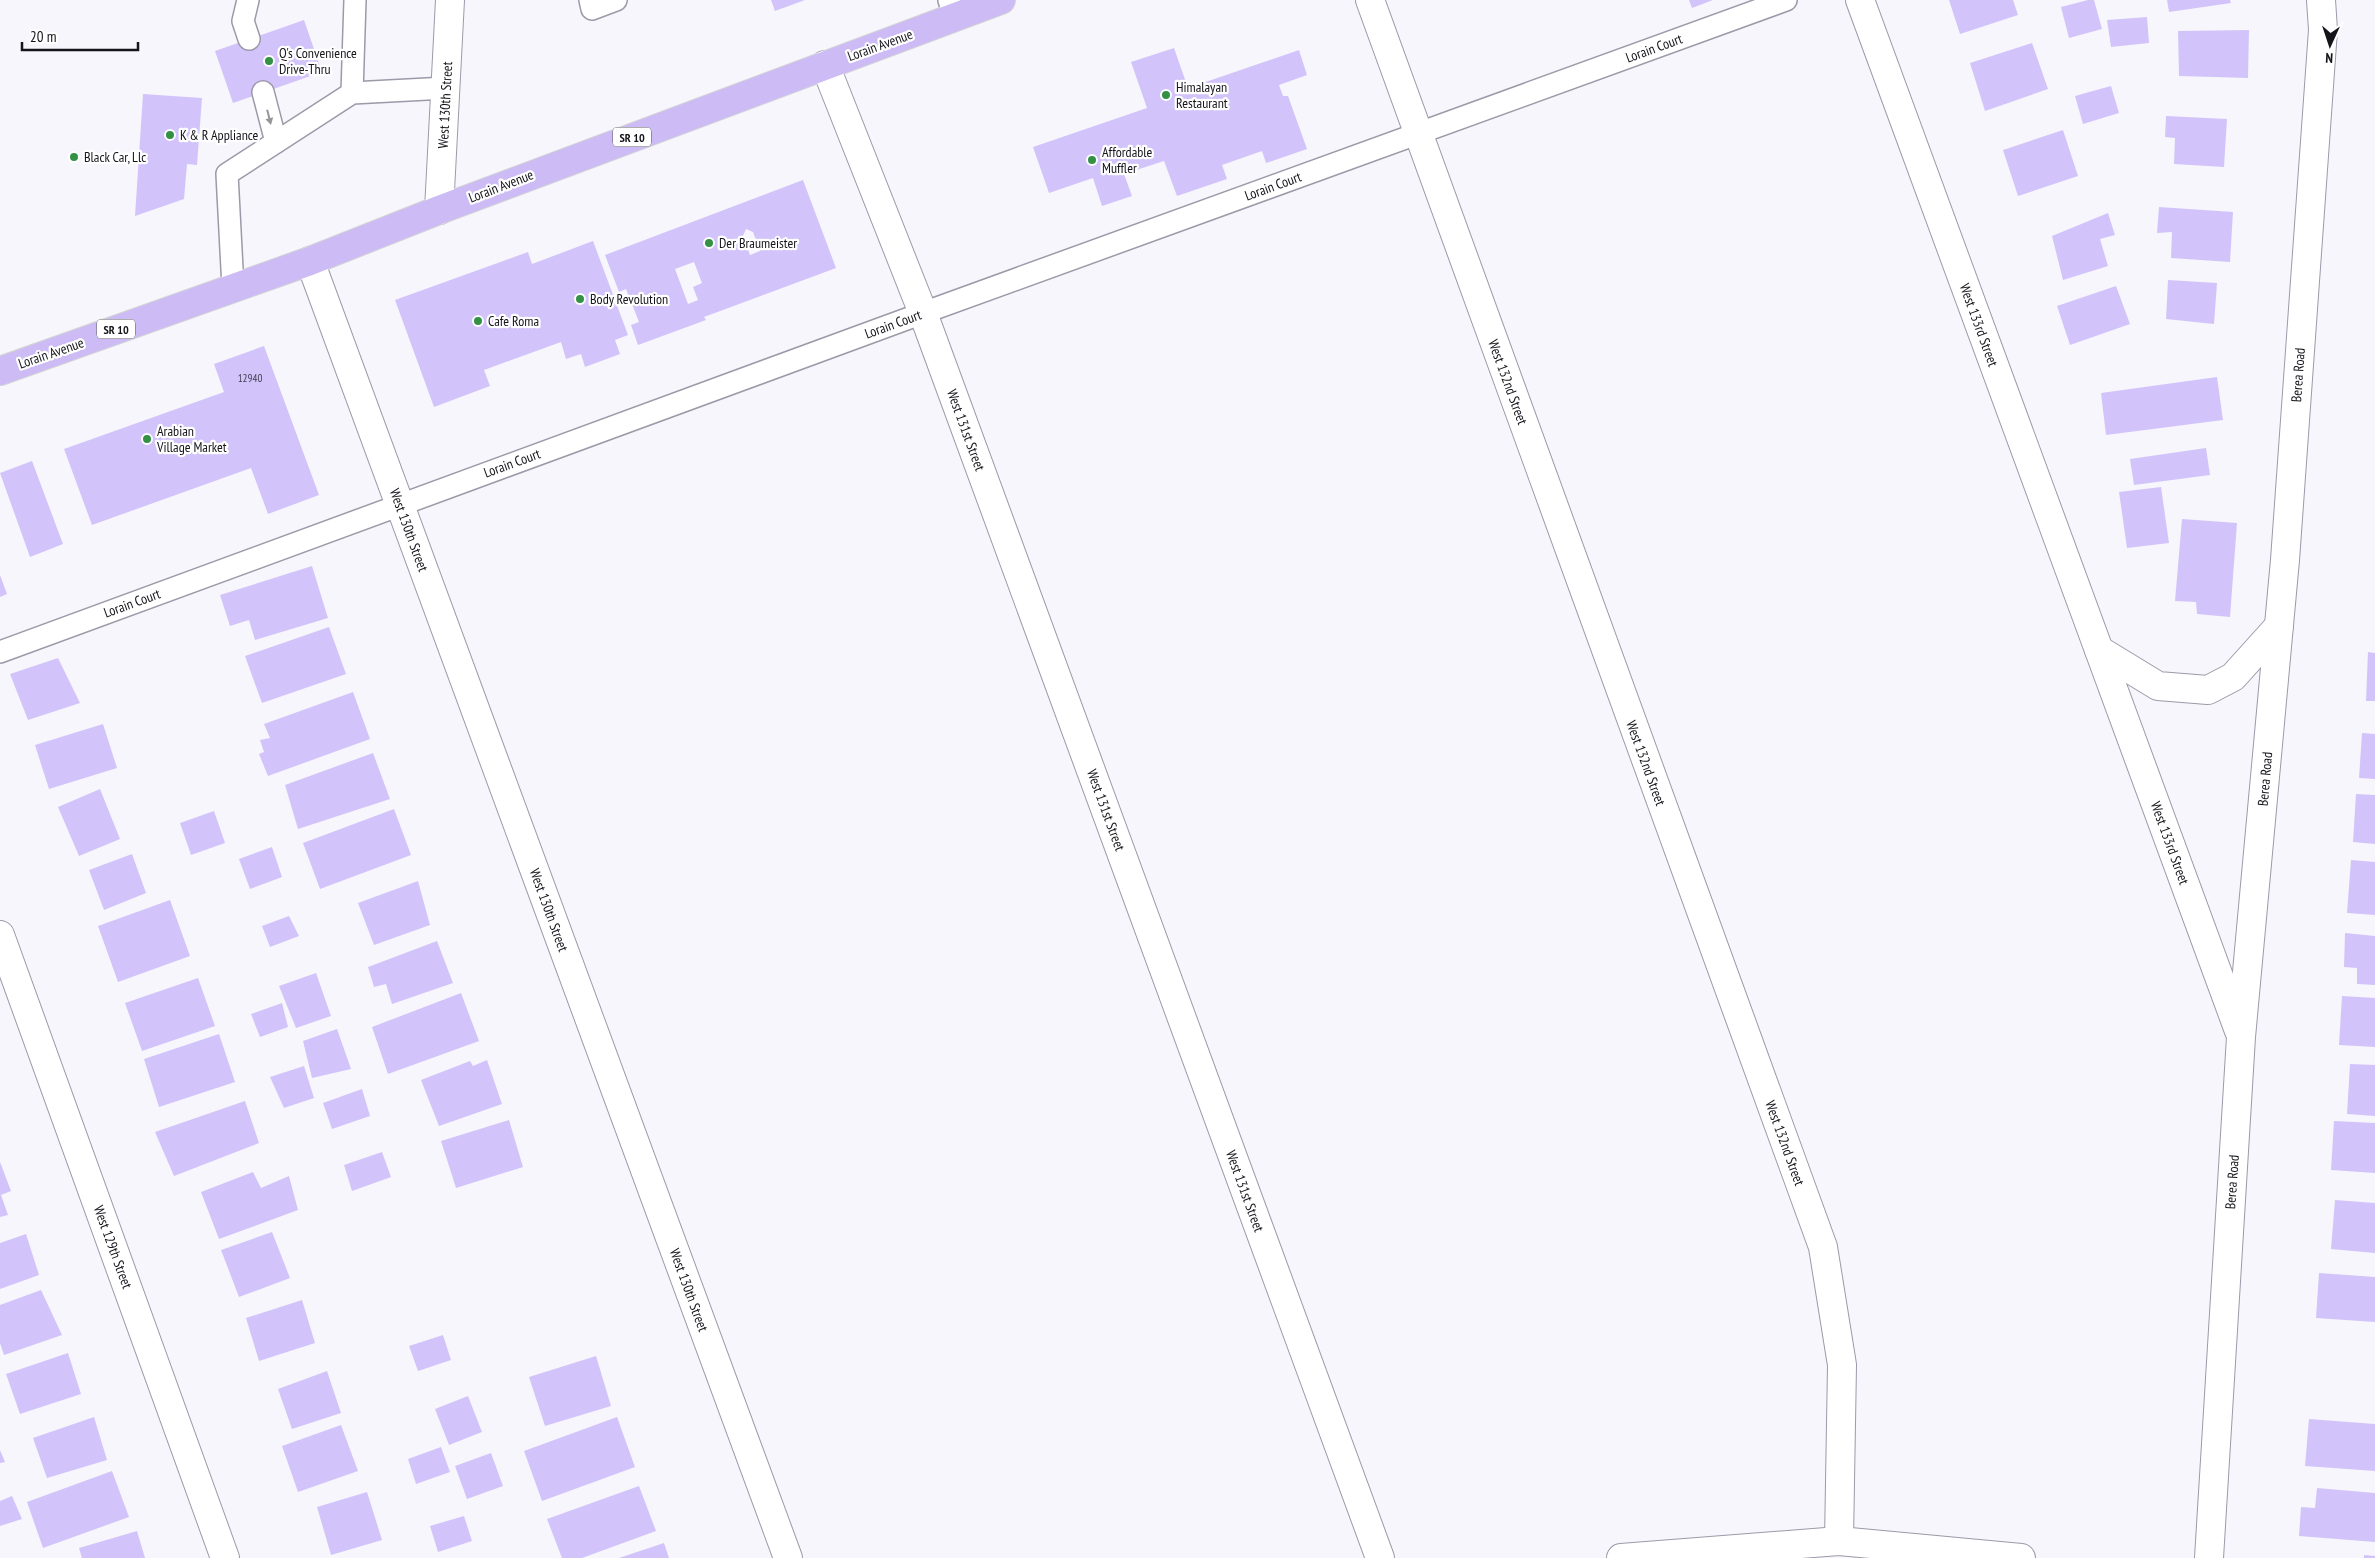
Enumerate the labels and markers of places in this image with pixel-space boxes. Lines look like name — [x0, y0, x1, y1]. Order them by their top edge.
place label: Q's Convenience Drive-Thru — [279, 44, 357, 78]
marker: Q's Convenience Drive-Thru — [263, 55, 275, 67]
place label: Himalayan Restaurant — [1176, 78, 1228, 112]
marker: Himalayan Restaurant — [1160, 89, 1172, 101]
place label: K & R Appliance — [180, 126, 259, 144]
marker: K & R Appliance — [164, 129, 176, 141]
place label: Affordable Muffler — [1102, 143, 1153, 177]
place label: Black Car, Llc — [84, 148, 146, 166]
marker: Black Car, Llc — [68, 151, 80, 163]
marker: Affordable Muffler — [1086, 154, 1098, 166]
place label: Der Braumeister — [719, 234, 797, 252]
marker: Der Braumeister — [703, 237, 715, 249]
place label: Body Revolution — [590, 290, 668, 308]
marker: Body Revolution — [574, 293, 586, 305]
place label: Cafe Roma — [488, 312, 539, 330]
marker: Cafe Roma — [472, 315, 484, 327]
place label: Arabian Village Market — [156, 422, 227, 456]
marker: Arabian Village Market — [141, 433, 153, 445]

